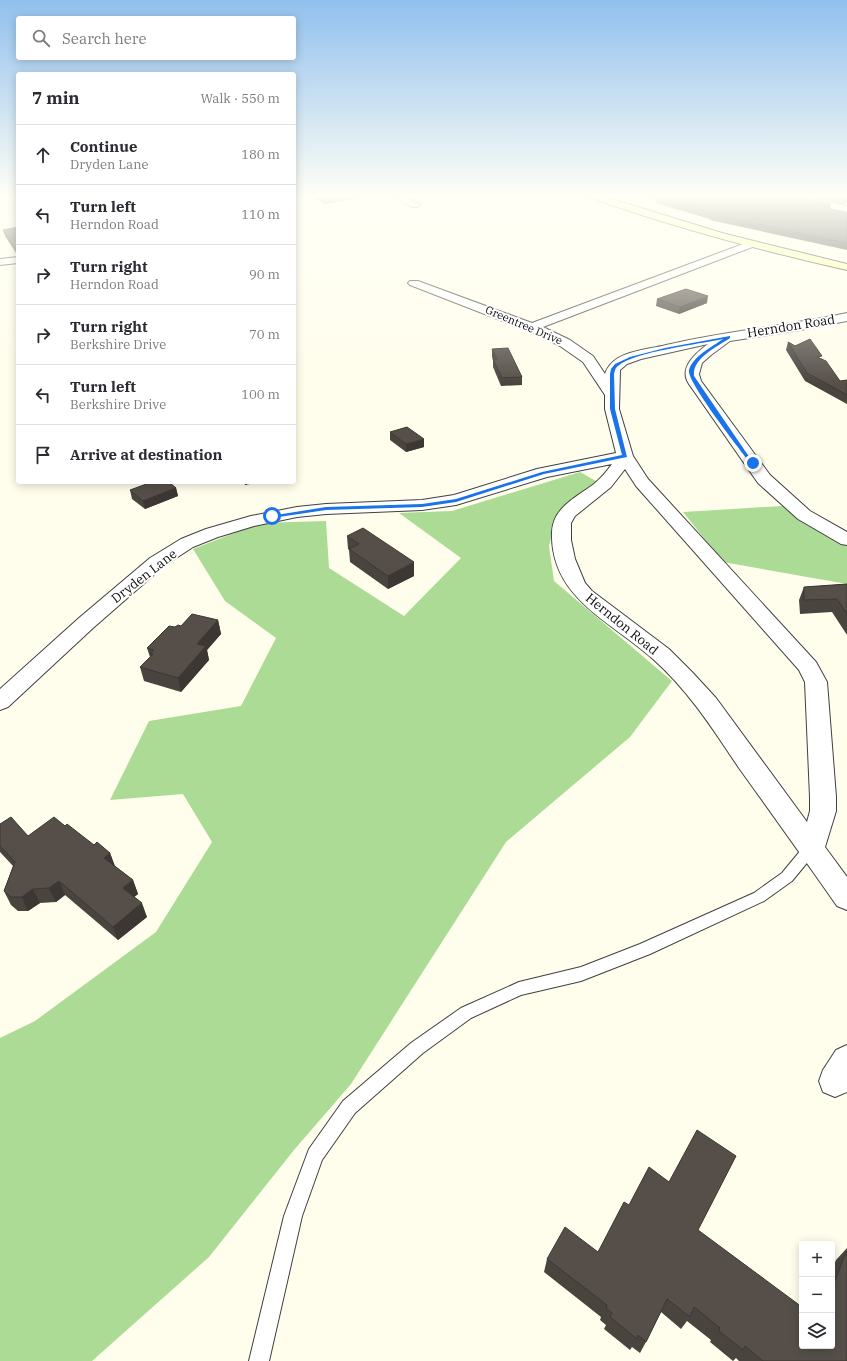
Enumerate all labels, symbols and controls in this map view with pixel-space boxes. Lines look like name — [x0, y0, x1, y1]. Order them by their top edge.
search box — [16, 16, 296, 60]
icon: search — [30, 27, 52, 49]
text: Search here — [62, 29, 147, 48]
text: 7 min — [32, 87, 80, 109]
text: Walk · 550 m — [201, 90, 280, 107]
text: Continue — [70, 137, 137, 156]
icon: ahead — [32, 144, 54, 166]
text: 180 m — [241, 146, 280, 163]
text: Dryden Lane — [70, 156, 148, 173]
text: Turn left — [70, 197, 136, 216]
icon: left — [32, 204, 54, 226]
text: 110 m — [241, 206, 280, 223]
text: Herndon Road — [70, 216, 159, 233]
text: Turn right — [70, 257, 148, 276]
icon: right — [32, 264, 54, 286]
text: 90 m — [249, 266, 280, 283]
text: Herndon Road — [70, 276, 159, 293]
street label: Greentree Drive — [483, 302, 565, 348]
street label: Herndon Road — [746, 311, 836, 341]
text: Turn right — [70, 317, 148, 336]
icon: right — [32, 324, 54, 346]
text: 70 m — [249, 326, 280, 343]
text: Berkshire Drive — [70, 336, 166, 353]
text: Turn left — [70, 377, 136, 396]
icon: left — [32, 384, 54, 406]
text: 100 m — [241, 386, 280, 403]
text: Berkshire Drive — [70, 396, 166, 413]
icon: arrive — [32, 444, 54, 466]
text: Arrive at destination — [70, 445, 222, 464]
route end — [744, 454, 762, 472]
route start — [263, 507, 281, 525]
street label: Dryden Lane — [108, 545, 180, 607]
street label: Herndon Road — [582, 589, 662, 659]
map controls — [799, 1241, 835, 1349]
button: + — [799, 1241, 835, 1277]
button: − — [799, 1277, 835, 1313]
button: layers — [799, 1313, 835, 1349]

